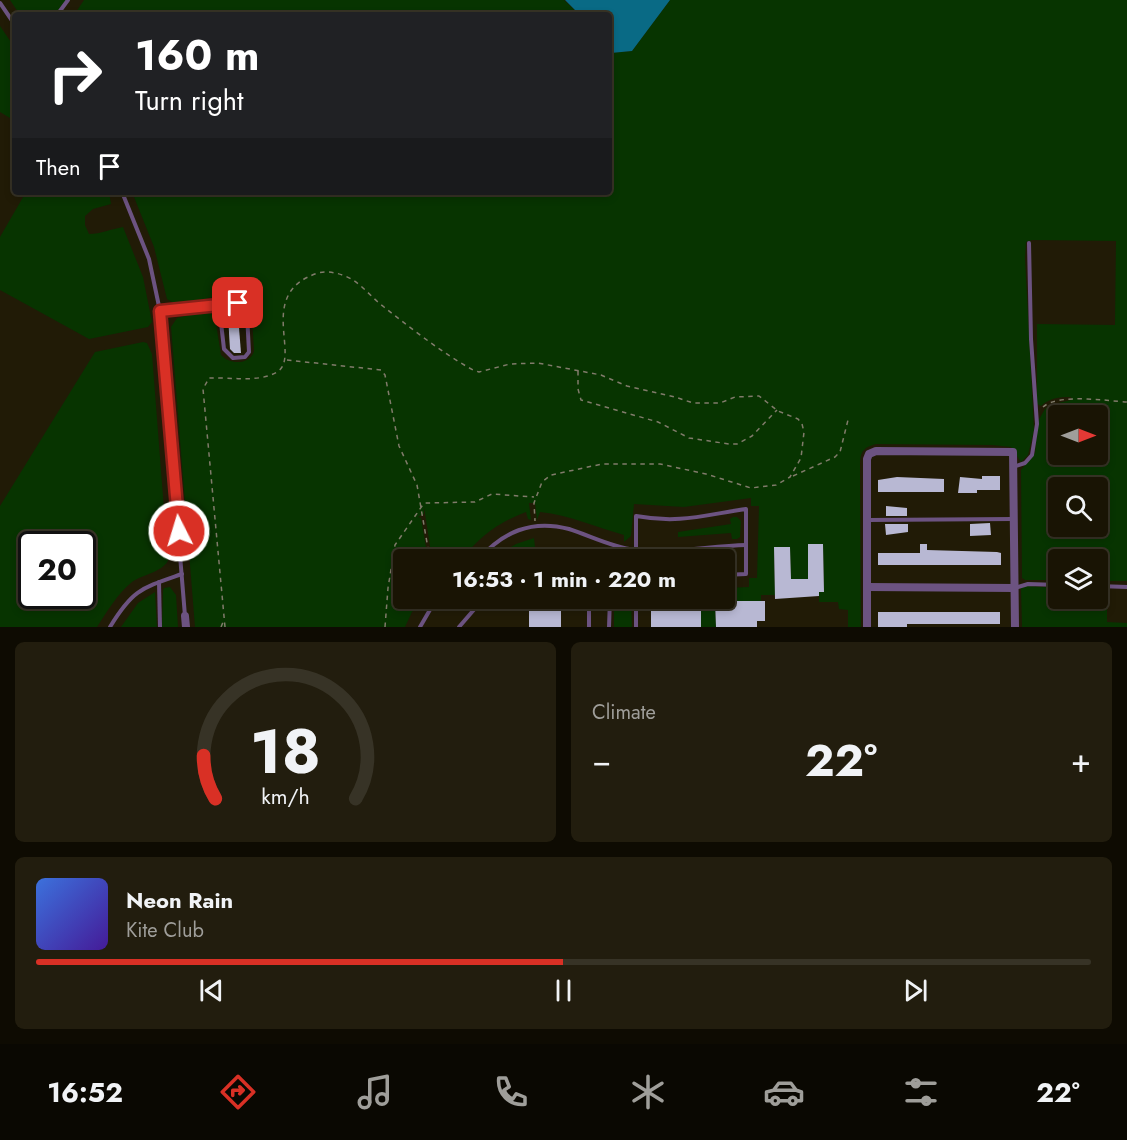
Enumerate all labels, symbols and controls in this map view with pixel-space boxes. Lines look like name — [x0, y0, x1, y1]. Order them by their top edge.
text: 160 m — [135, 25, 259, 86]
icon: right — [36, 36, 114, 114]
text: Turn right — [135, 81, 243, 120]
icon: arrive — [93, 150, 126, 183]
text: Then — [36, 151, 81, 183]
pin — [212, 277, 263, 328]
icon: arrive — [221, 286, 254, 319]
north arrow — [1048, 405, 1108, 465]
map controls — [1048, 405, 1108, 609]
button: search — [1048, 477, 1108, 537]
position arrow — [147, 499, 211, 563]
speed limit sign: 20 — [18, 531, 96, 609]
button: layers — [1048, 549, 1108, 609]
text: 16:53 · 1 min · 220 m — [452, 563, 676, 595]
text: Climate — [592, 698, 656, 727]
text: 18 — [250, 706, 321, 796]
text: 22° — [805, 728, 877, 793]
text: − — [592, 737, 611, 784]
text: + — [1071, 737, 1091, 784]
text: km/h — [261, 781, 310, 812]
text: Neon Rain — [126, 884, 233, 916]
text: Kite Club — [126, 916, 204, 945]
icon: previous — [195, 974, 228, 1007]
icon: pause — [547, 974, 580, 1007]
icon: next — [899, 974, 932, 1007]
icon: directions — [217, 1071, 259, 1113]
icon: music — [354, 1071, 396, 1113]
icon: phone — [490, 1071, 532, 1113]
icon: climate — [627, 1071, 669, 1113]
icon: car — [763, 1071, 805, 1113]
icon: filters — [900, 1071, 942, 1113]
text: 16:52 — [47, 1073, 123, 1112]
text: 22° — [1036, 1073, 1080, 1112]

